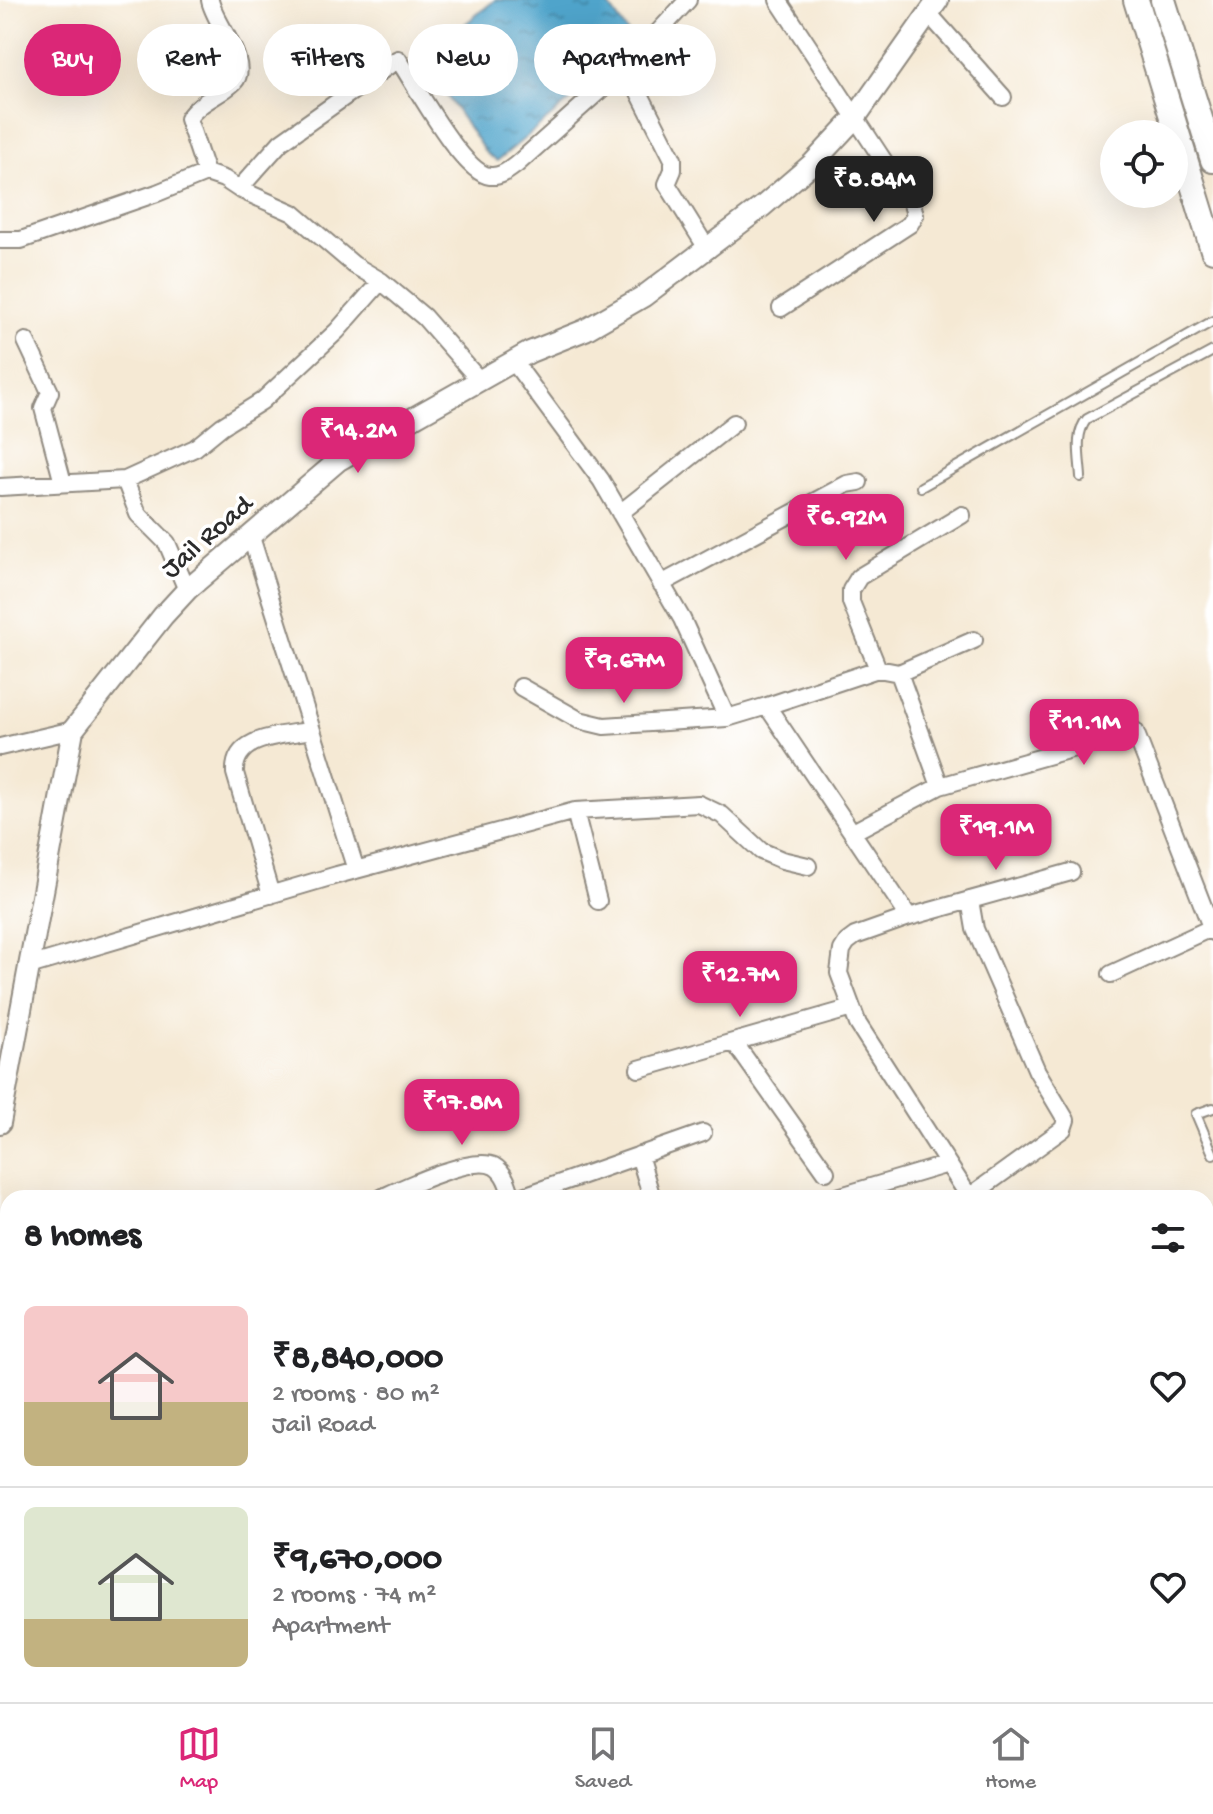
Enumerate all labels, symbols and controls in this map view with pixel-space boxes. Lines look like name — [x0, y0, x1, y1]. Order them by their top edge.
chip: Buy — [24, 24, 121, 96]
chip: Rent — [137, 24, 247, 96]
chip: Filters — [263, 24, 392, 96]
chip: New — [408, 24, 518, 96]
chip: Apartment — [534, 24, 716, 96]
map controls — [1100, 120, 1188, 208]
button: locate — [1100, 120, 1188, 208]
pin: ₹8.84M — [809, 156, 939, 224]
text: ₹8.84M — [833, 166, 915, 197]
pin: ₹14.2M — [293, 407, 423, 475]
text: ₹14.2M — [320, 417, 396, 448]
street label: Jail Road — [156, 488, 262, 587]
pin: ₹6.92M — [781, 494, 911, 562]
text: ₹6.92M — [806, 504, 886, 535]
pin: ₹9.67M — [559, 637, 689, 705]
text: ₹9.67M — [584, 647, 664, 678]
pin: ₹11.1M — [1019, 699, 1149, 767]
text: ₹11.1M — [1048, 709, 1120, 740]
pin: ₹19.1M — [931, 804, 1061, 872]
text: ₹19.1M — [958, 814, 1034, 845]
pin: ₹12.7M — [675, 951, 805, 1019]
text: ₹12.7M — [701, 961, 779, 992]
pin: ₹17.8M — [397, 1079, 527, 1147]
text: ₹17.8M — [422, 1089, 502, 1120]
icon: filters — [1146, 1216, 1190, 1260]
text: 8 homes — [24, 1218, 141, 1258]
icon: home — [88, 1338, 184, 1434]
text: ₹8,840,000 — [272, 1340, 443, 1380]
icon: heart — [1146, 1364, 1190, 1408]
text: 2 rooms · 80 m² — [272, 1380, 440, 1411]
text: Jail Road — [272, 1411, 375, 1442]
icon: home — [88, 1539, 184, 1635]
text: ₹9,670,000 — [272, 1541, 442, 1581]
icon: heart — [1146, 1565, 1190, 1609]
text: 2 rooms · 74 m² — [272, 1581, 436, 1612]
text: Apartment — [272, 1612, 389, 1643]
tab: Map — [177, 1722, 221, 1796]
tab: Saved — [575, 1722, 631, 1796]
tab: Home — [985, 1722, 1036, 1796]

